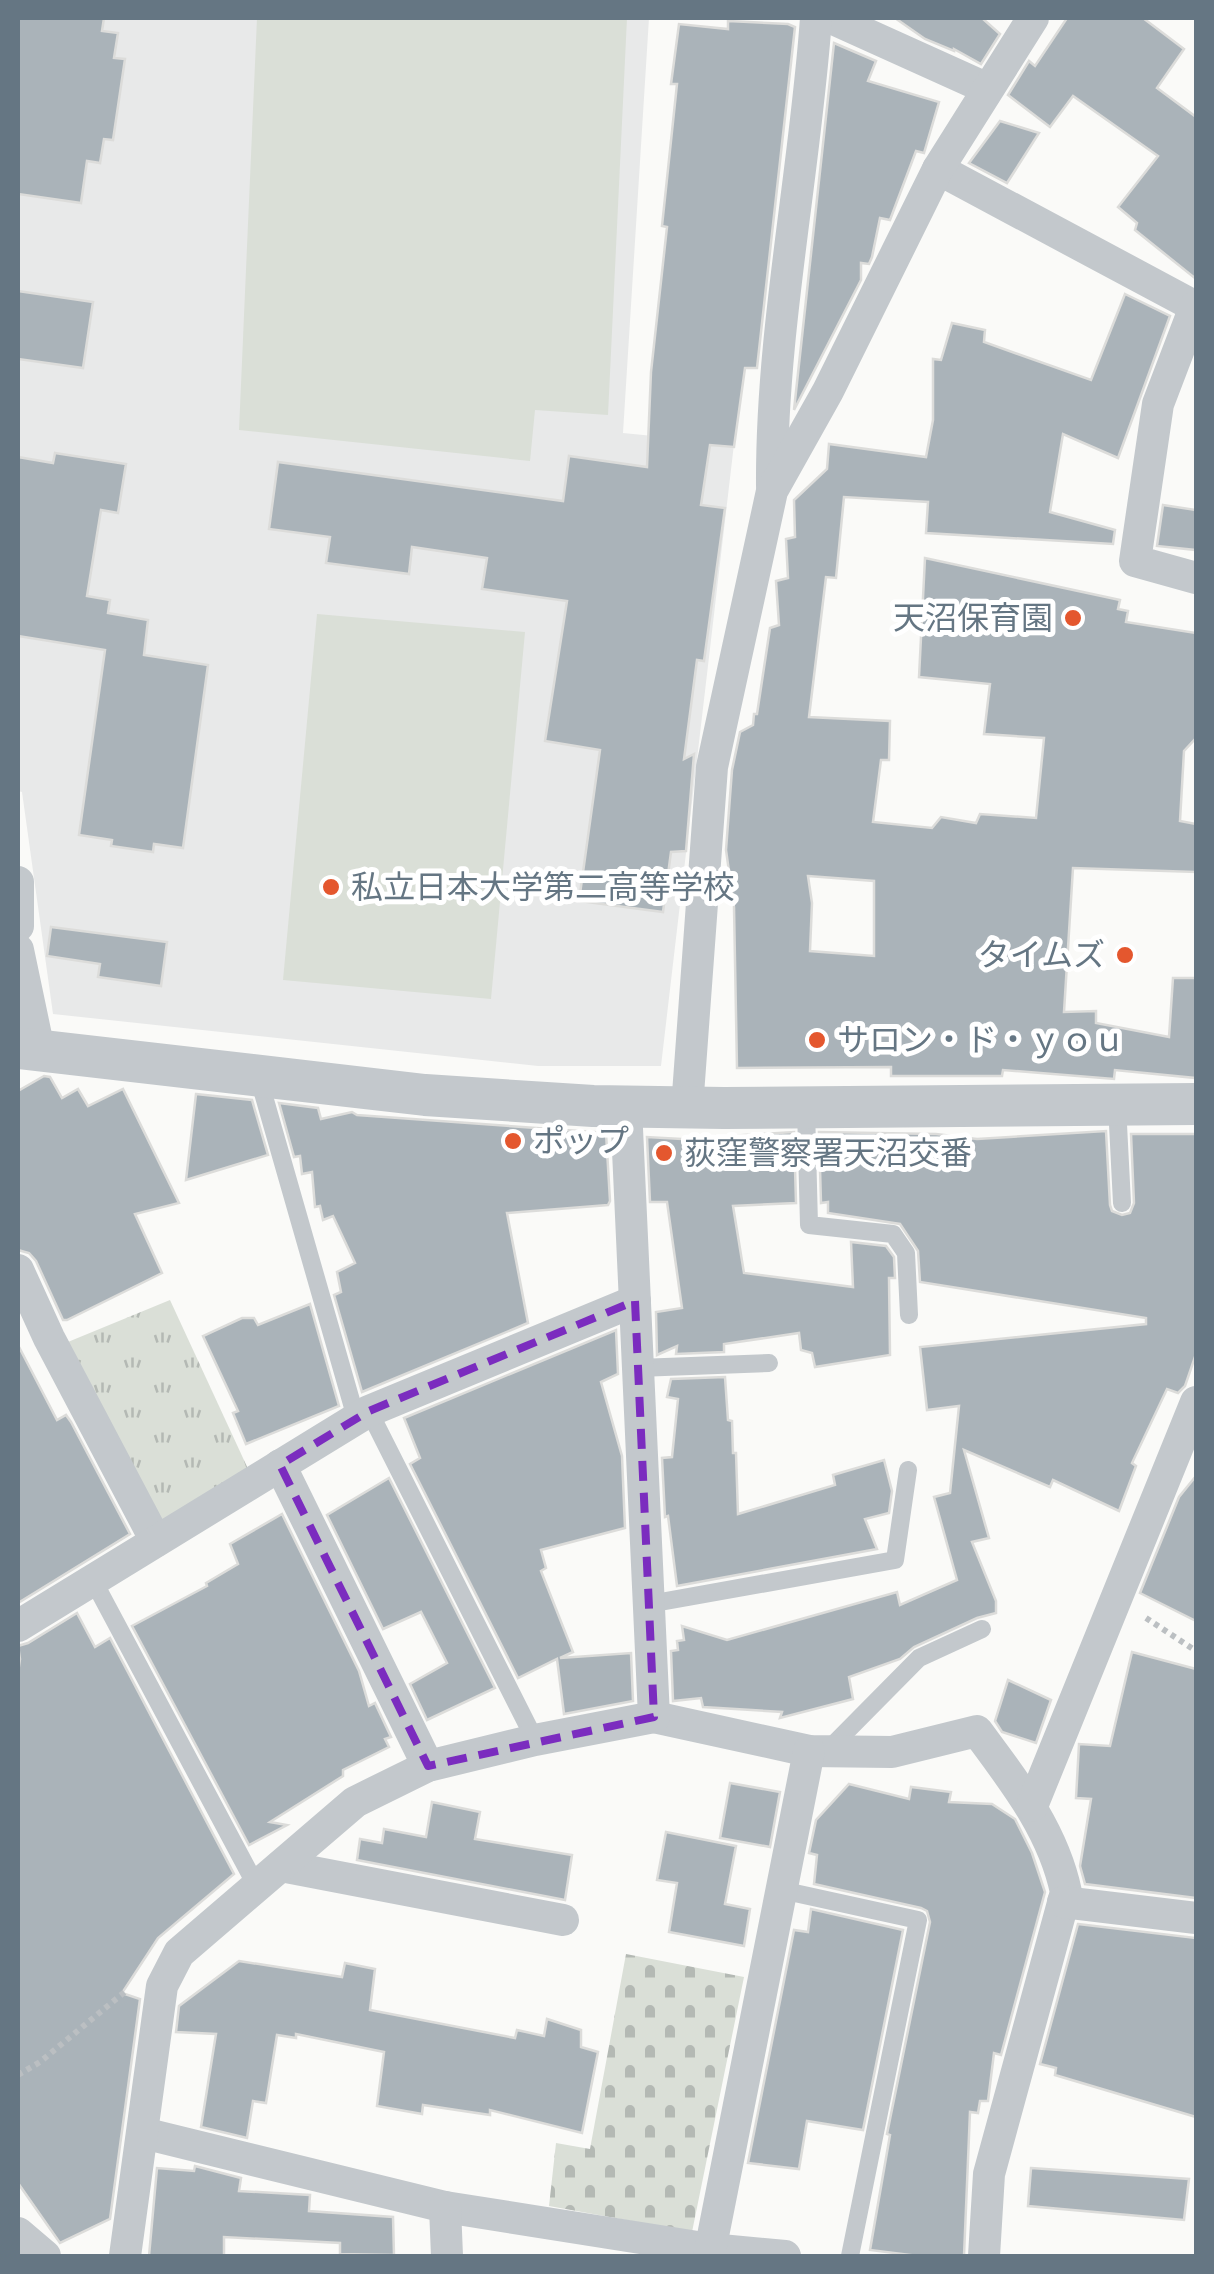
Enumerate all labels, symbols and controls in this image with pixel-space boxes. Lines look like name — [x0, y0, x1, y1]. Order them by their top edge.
place label: 天沼保育園 — [893, 599, 1053, 637]
marker: 天沼保育園 — [1062, 607, 1084, 629]
place label: 私立日本大学第二高等学校 — [351, 868, 735, 906]
marker: 私立日本大学第二高等学校 — [320, 876, 342, 898]
place label: タイムズ — [978, 936, 1105, 974]
marker: タイムズ — [1114, 944, 1136, 966]
place label: サロン・ド・ｙｏｕ — [837, 1021, 1125, 1059]
marker: サロン・ド・ｙｏｕ — [806, 1029, 828, 1051]
place label: ポップ — [533, 1122, 629, 1160]
marker: ポップ — [502, 1130, 524, 1152]
place label: 荻窪警察署天沼交番 — [684, 1134, 972, 1172]
marker: 荻窪警察署天沼交番 — [653, 1142, 675, 1164]

